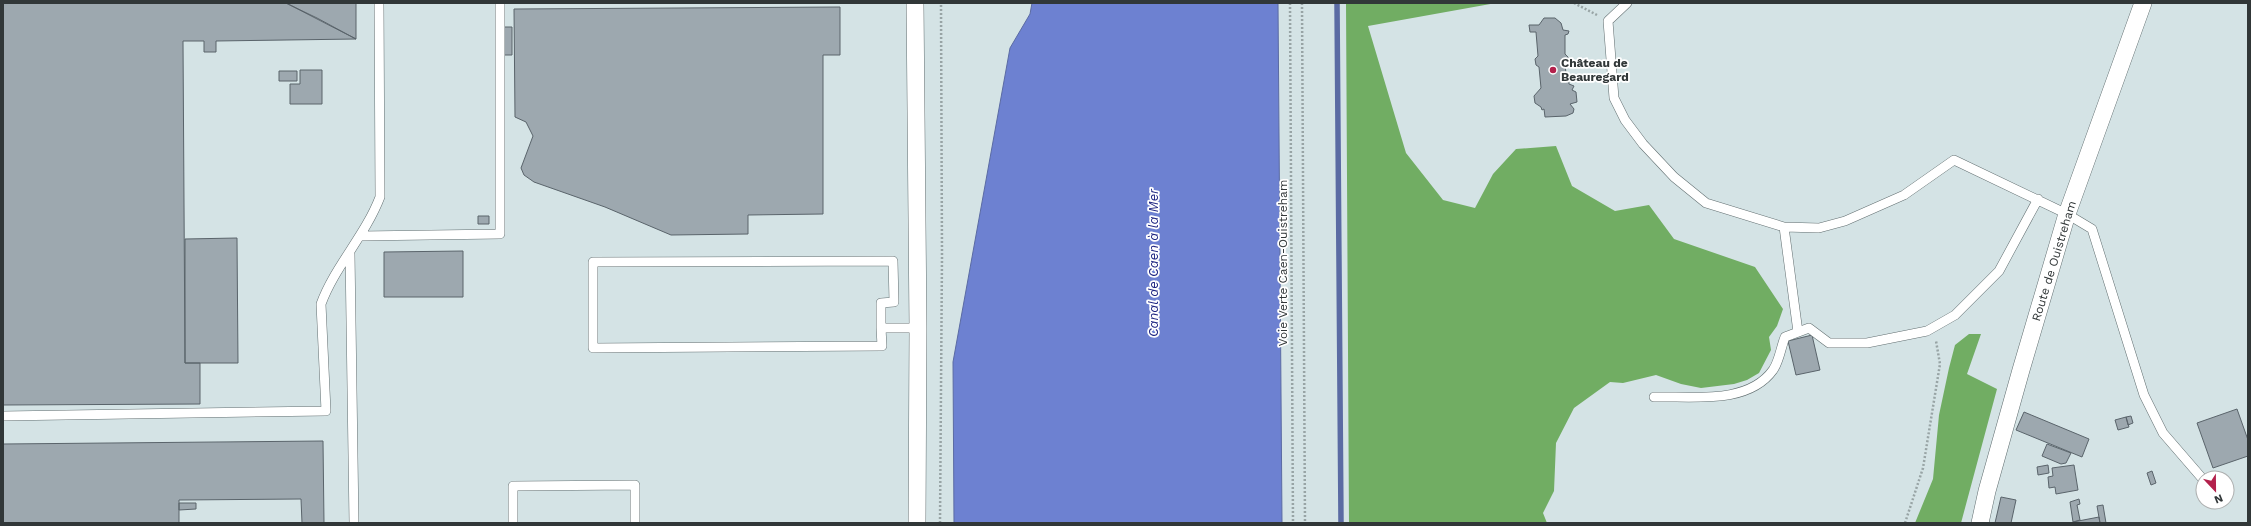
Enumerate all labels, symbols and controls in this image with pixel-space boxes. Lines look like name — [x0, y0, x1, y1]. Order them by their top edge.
place label: Château de Beauregard — [1561, 56, 1629, 84]
marker: Château de Beauregard — [1548, 65, 1558, 75]
street label: Voie Verte Caen-Ouistreham — [1276, 180, 1290, 346]
water label: Canal de Caen à la Mer — [1146, 188, 1161, 337]
street label: Route de Ouistreham — [2029, 199, 2079, 323]
north arrow — [2195, 470, 2235, 510]
text: N — [2212, 491, 2225, 506]

